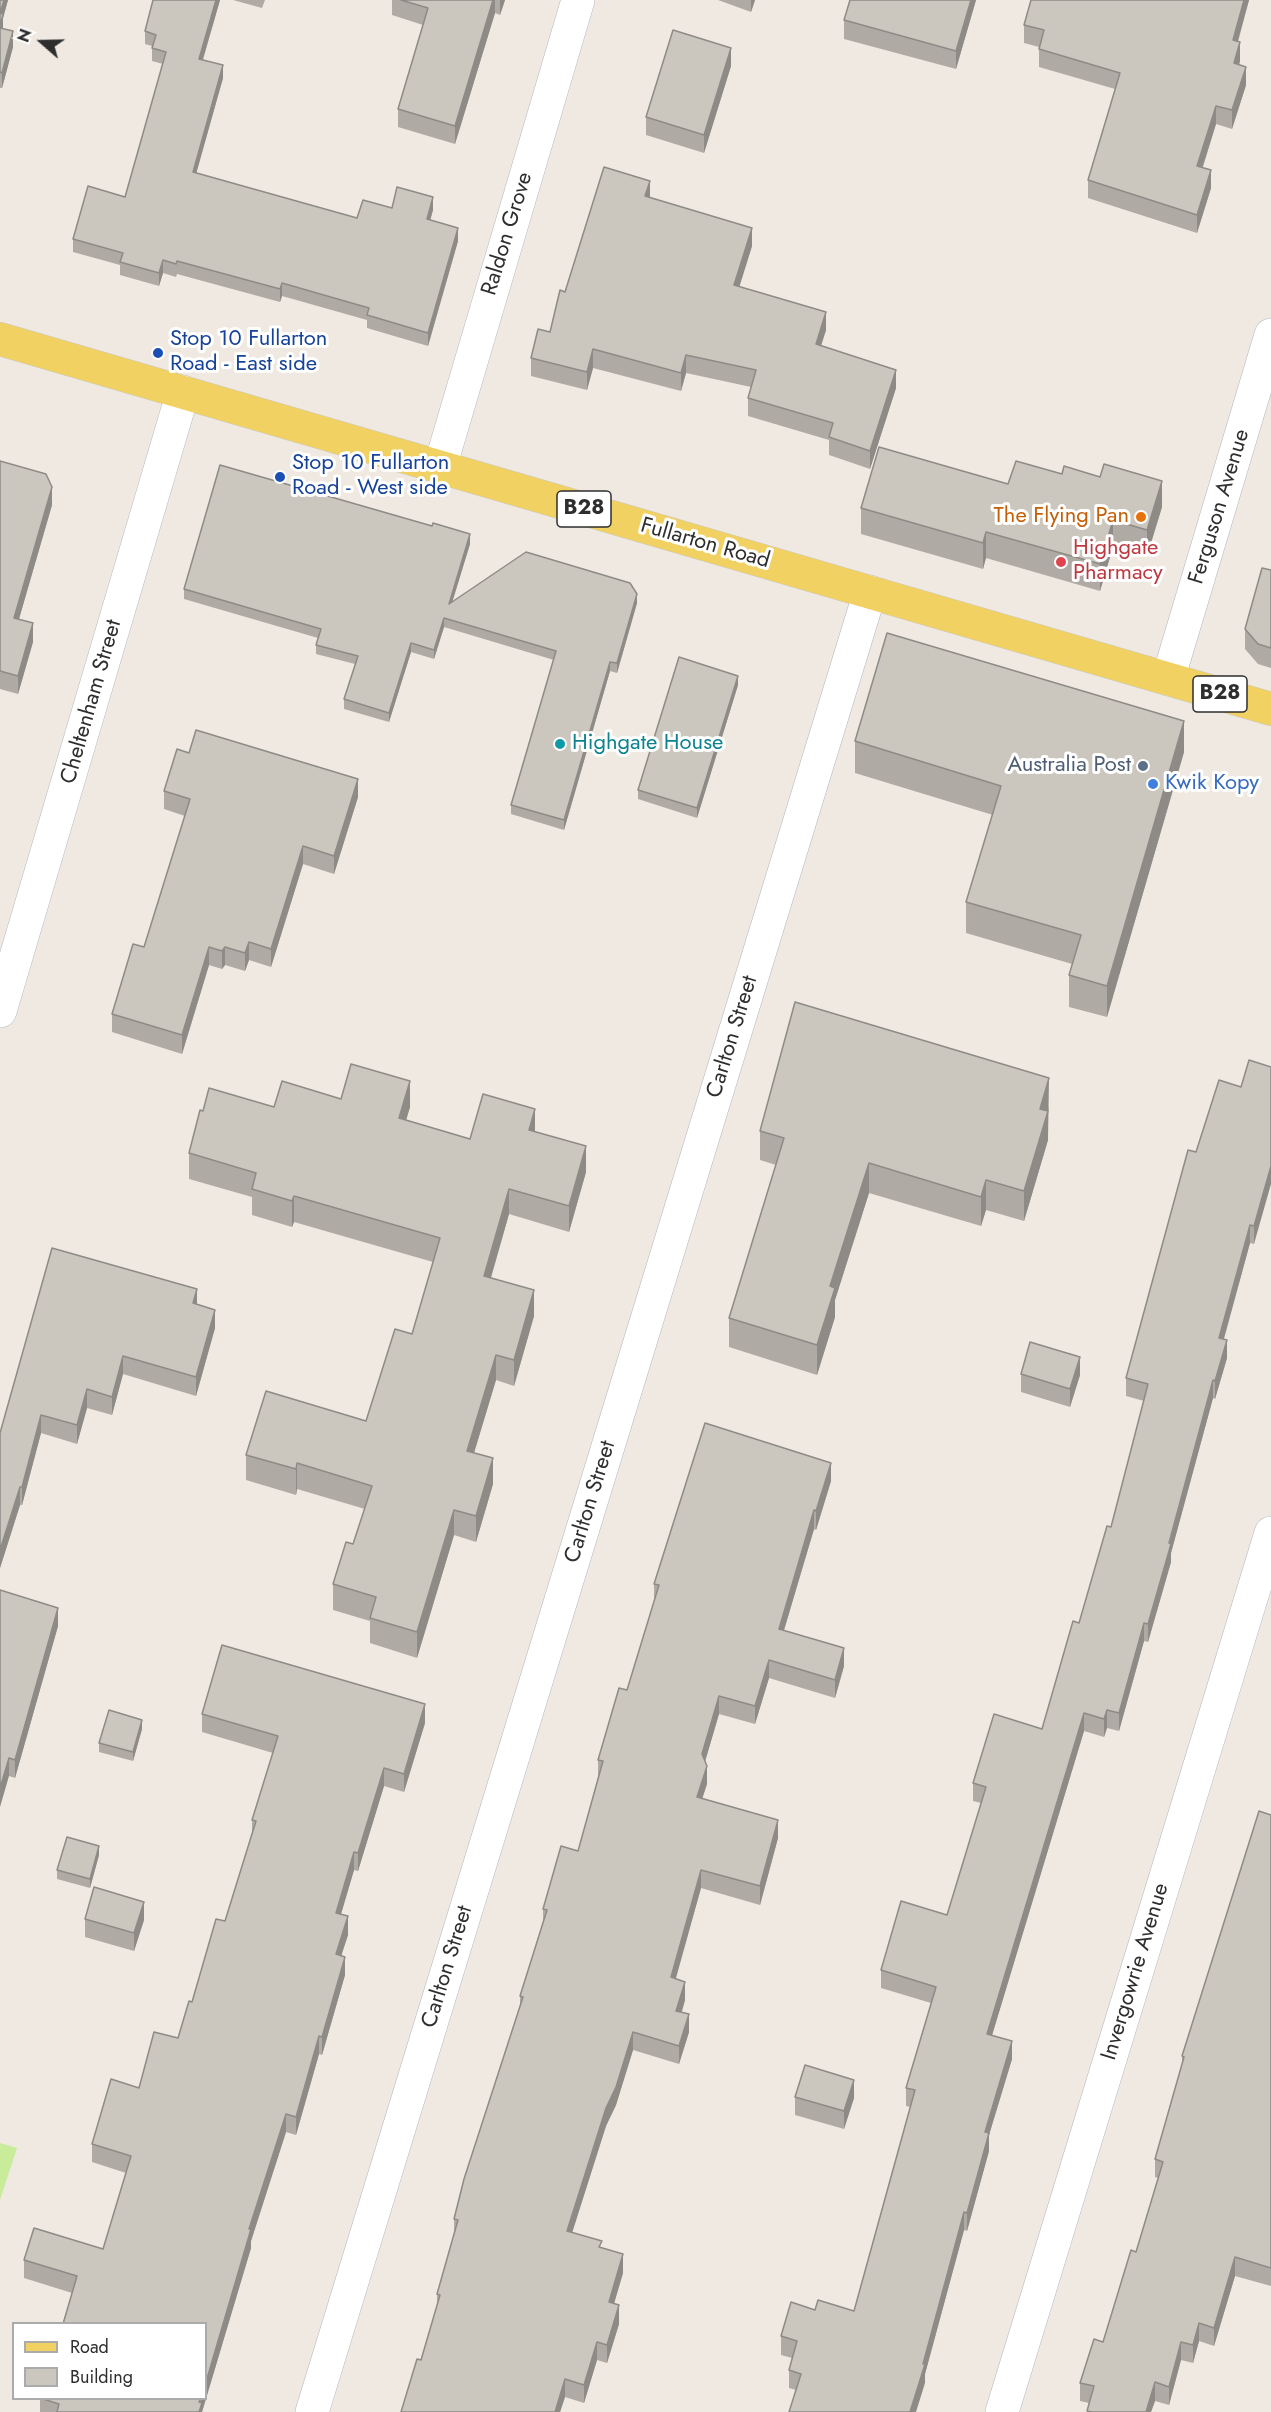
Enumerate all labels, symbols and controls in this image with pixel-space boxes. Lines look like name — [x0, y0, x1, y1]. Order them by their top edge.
north arrow — [12, 12, 72, 72]
text: N — [12, 26, 38, 46]
street label: Raldon Grove — [477, 169, 539, 299]
place label: Stop 10 Fullarton Road - East side — [170, 327, 327, 378]
marker: Stop 10 Fullarton Road - East side — [151, 346, 165, 360]
street label: Ferguson Avenue — [1184, 426, 1256, 588]
place label: Stop 10 Fullarton Road - West side — [292, 451, 449, 502]
marker: Stop 10 Fullarton Road - West side — [273, 470, 287, 484]
road number: B28 — [557, 491, 611, 527]
place label: The Flying Pan — [994, 504, 1129, 530]
marker: The Flying Pan — [1134, 510, 1148, 524]
street label: Fullarton Road — [637, 513, 773, 575]
place label: Highgate Pharmacy — [1073, 536, 1163, 588]
marker: Highgate Pharmacy — [1054, 555, 1068, 569]
street label: Cheltenham Street — [56, 617, 128, 787]
road number: B28 — [1193, 676, 1247, 712]
place label: Highgate House — [572, 731, 723, 757]
marker: Highgate House — [553, 737, 567, 751]
place label: Australia Post — [1008, 753, 1131, 779]
marker: Australia Post — [1136, 759, 1150, 773]
place label: Kwik Kopy — [1165, 771, 1259, 797]
marker: Kwik Kopy — [1146, 777, 1160, 791]
street label: Carlton Street — [702, 973, 764, 1101]
street label: Carlton Street — [560, 1438, 622, 1566]
street label: Invergowrie Avenue — [1097, 1880, 1175, 2064]
street label: Carlton Street — [417, 1903, 479, 2031]
legend — [12, 2322, 207, 2400]
text: Road — [70, 2334, 109, 2360]
text: Building — [70, 2364, 133, 2390]

